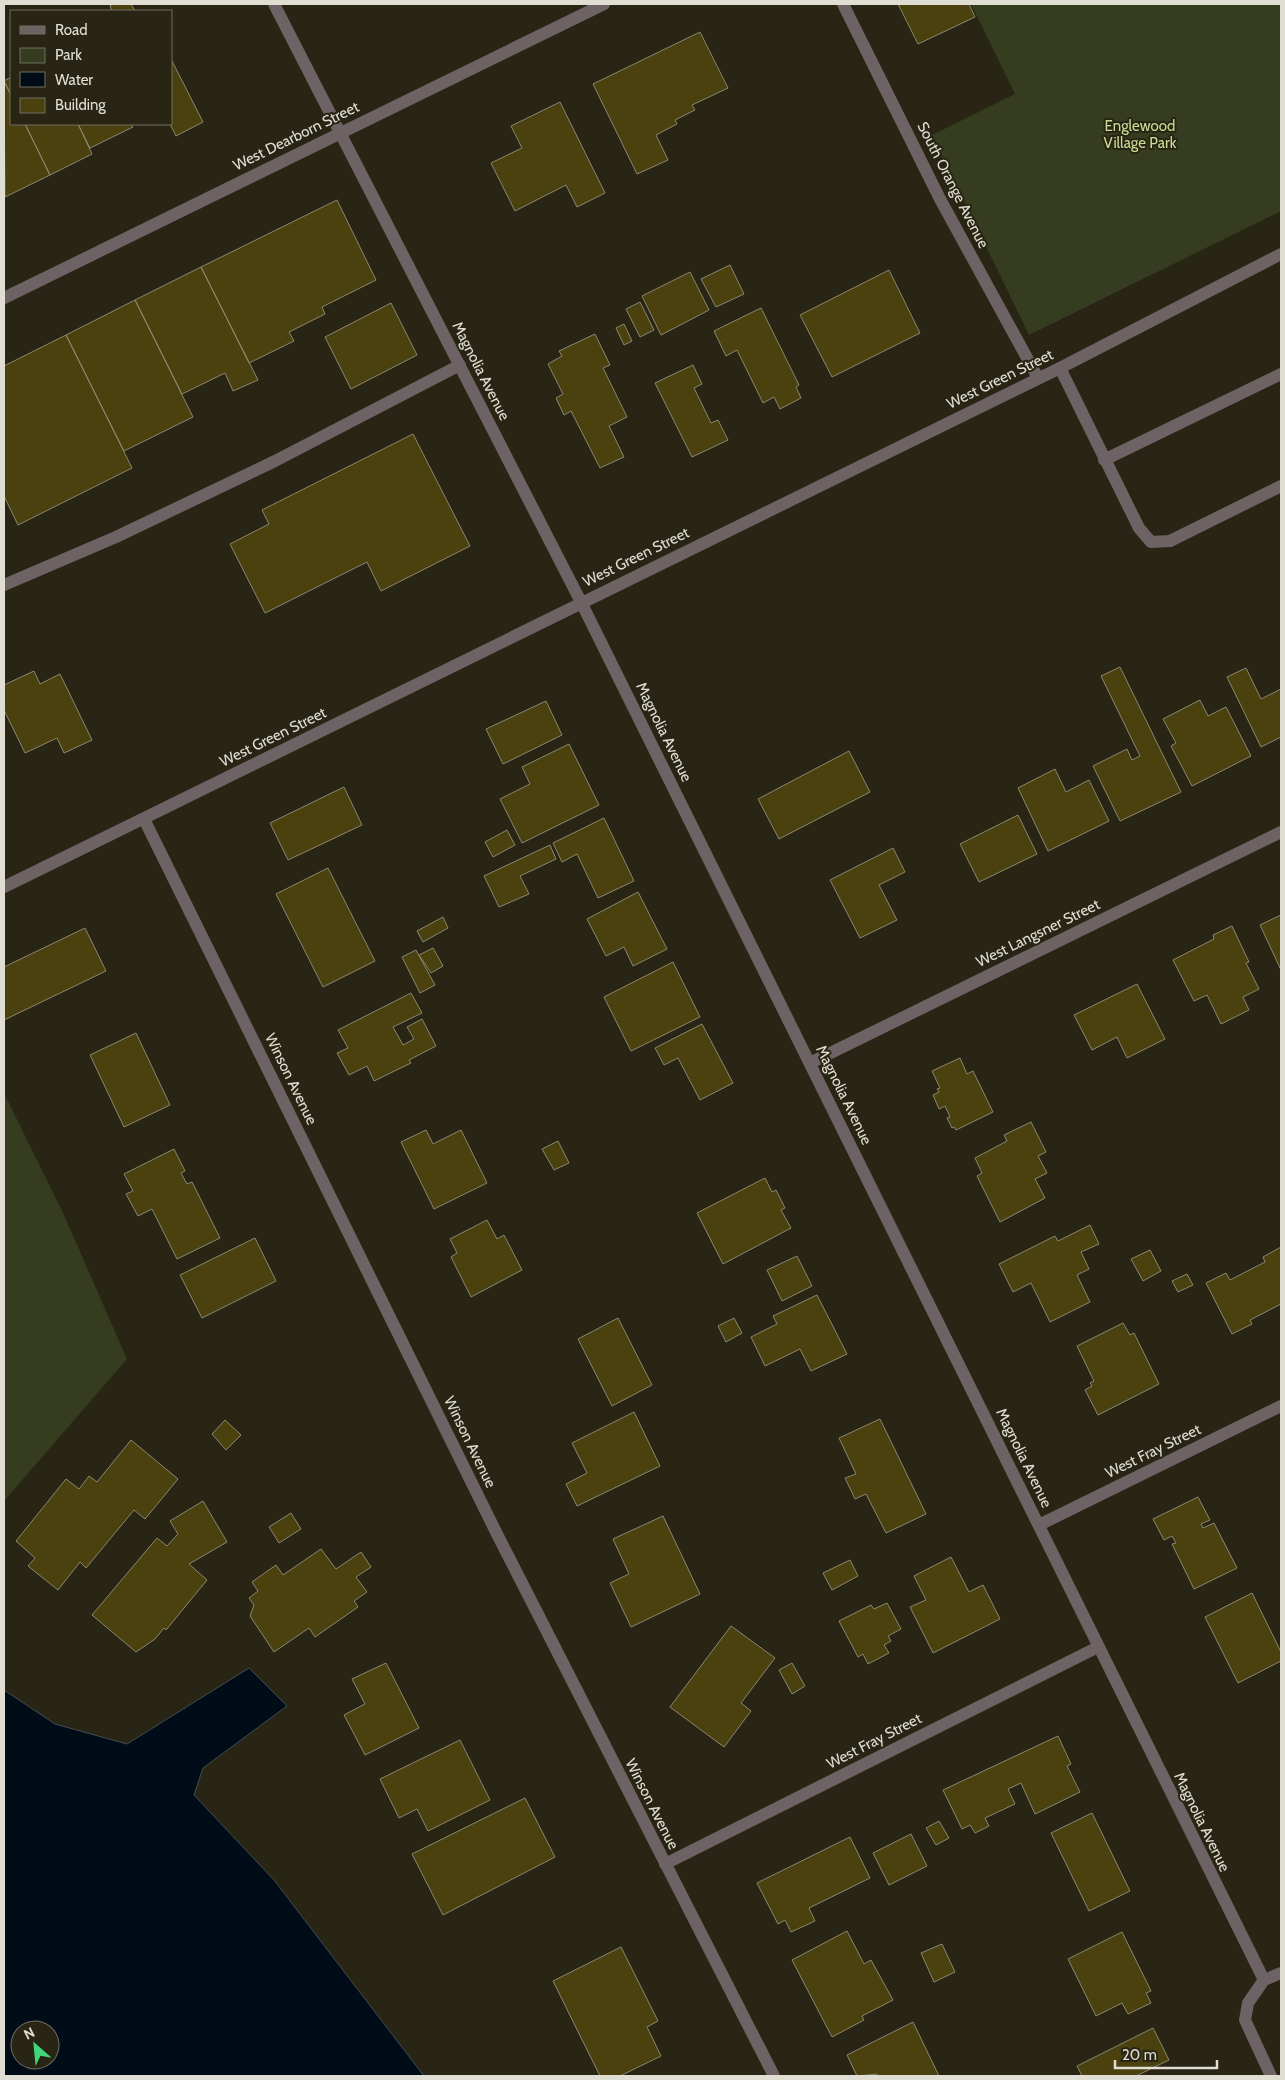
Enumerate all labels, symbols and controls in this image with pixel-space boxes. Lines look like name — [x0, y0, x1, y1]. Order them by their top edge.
legend — [10, 10, 172, 125]
text: Road — [55, 21, 88, 39]
text: Park — [55, 46, 82, 64]
text: Water — [55, 71, 93, 89]
text: Building — [55, 96, 106, 114]
street label: West Dearborn Street — [230, 98, 362, 174]
park label: Englewood Village Park — [1104, 117, 1177, 152]
street label: South Orange Avenue — [913, 119, 993, 251]
street label: Magnolia Avenue — [448, 319, 514, 424]
street label: West Green Street — [944, 345, 1056, 413]
street label: West Green Street — [580, 523, 692, 591]
street label: Magnolia Avenue — [632, 679, 696, 785]
street label: West Green Street — [217, 703, 329, 771]
street label: West Langsner Street — [973, 895, 1103, 971]
street label: Winson Avenue — [261, 1030, 321, 1128]
street label: Magnolia Avenue — [812, 1042, 876, 1148]
street label: Winson Avenue — [440, 1393, 500, 1491]
street label: Magnolia Avenue — [992, 1405, 1056, 1511]
street label: West Fray Street — [1102, 1420, 1204, 1482]
street label: West Fray Street — [824, 1709, 924, 1773]
street label: Winson Avenue — [621, 1756, 683, 1853]
street label: Magnolia Avenue — [1170, 1769, 1234, 1875]
north arrow — [10, 2020, 60, 2070]
text: N — [21, 2023, 38, 2044]
scale bar — [1115, 2038, 1218, 2070]
text: 20 m — [1122, 2046, 1157, 2064]

